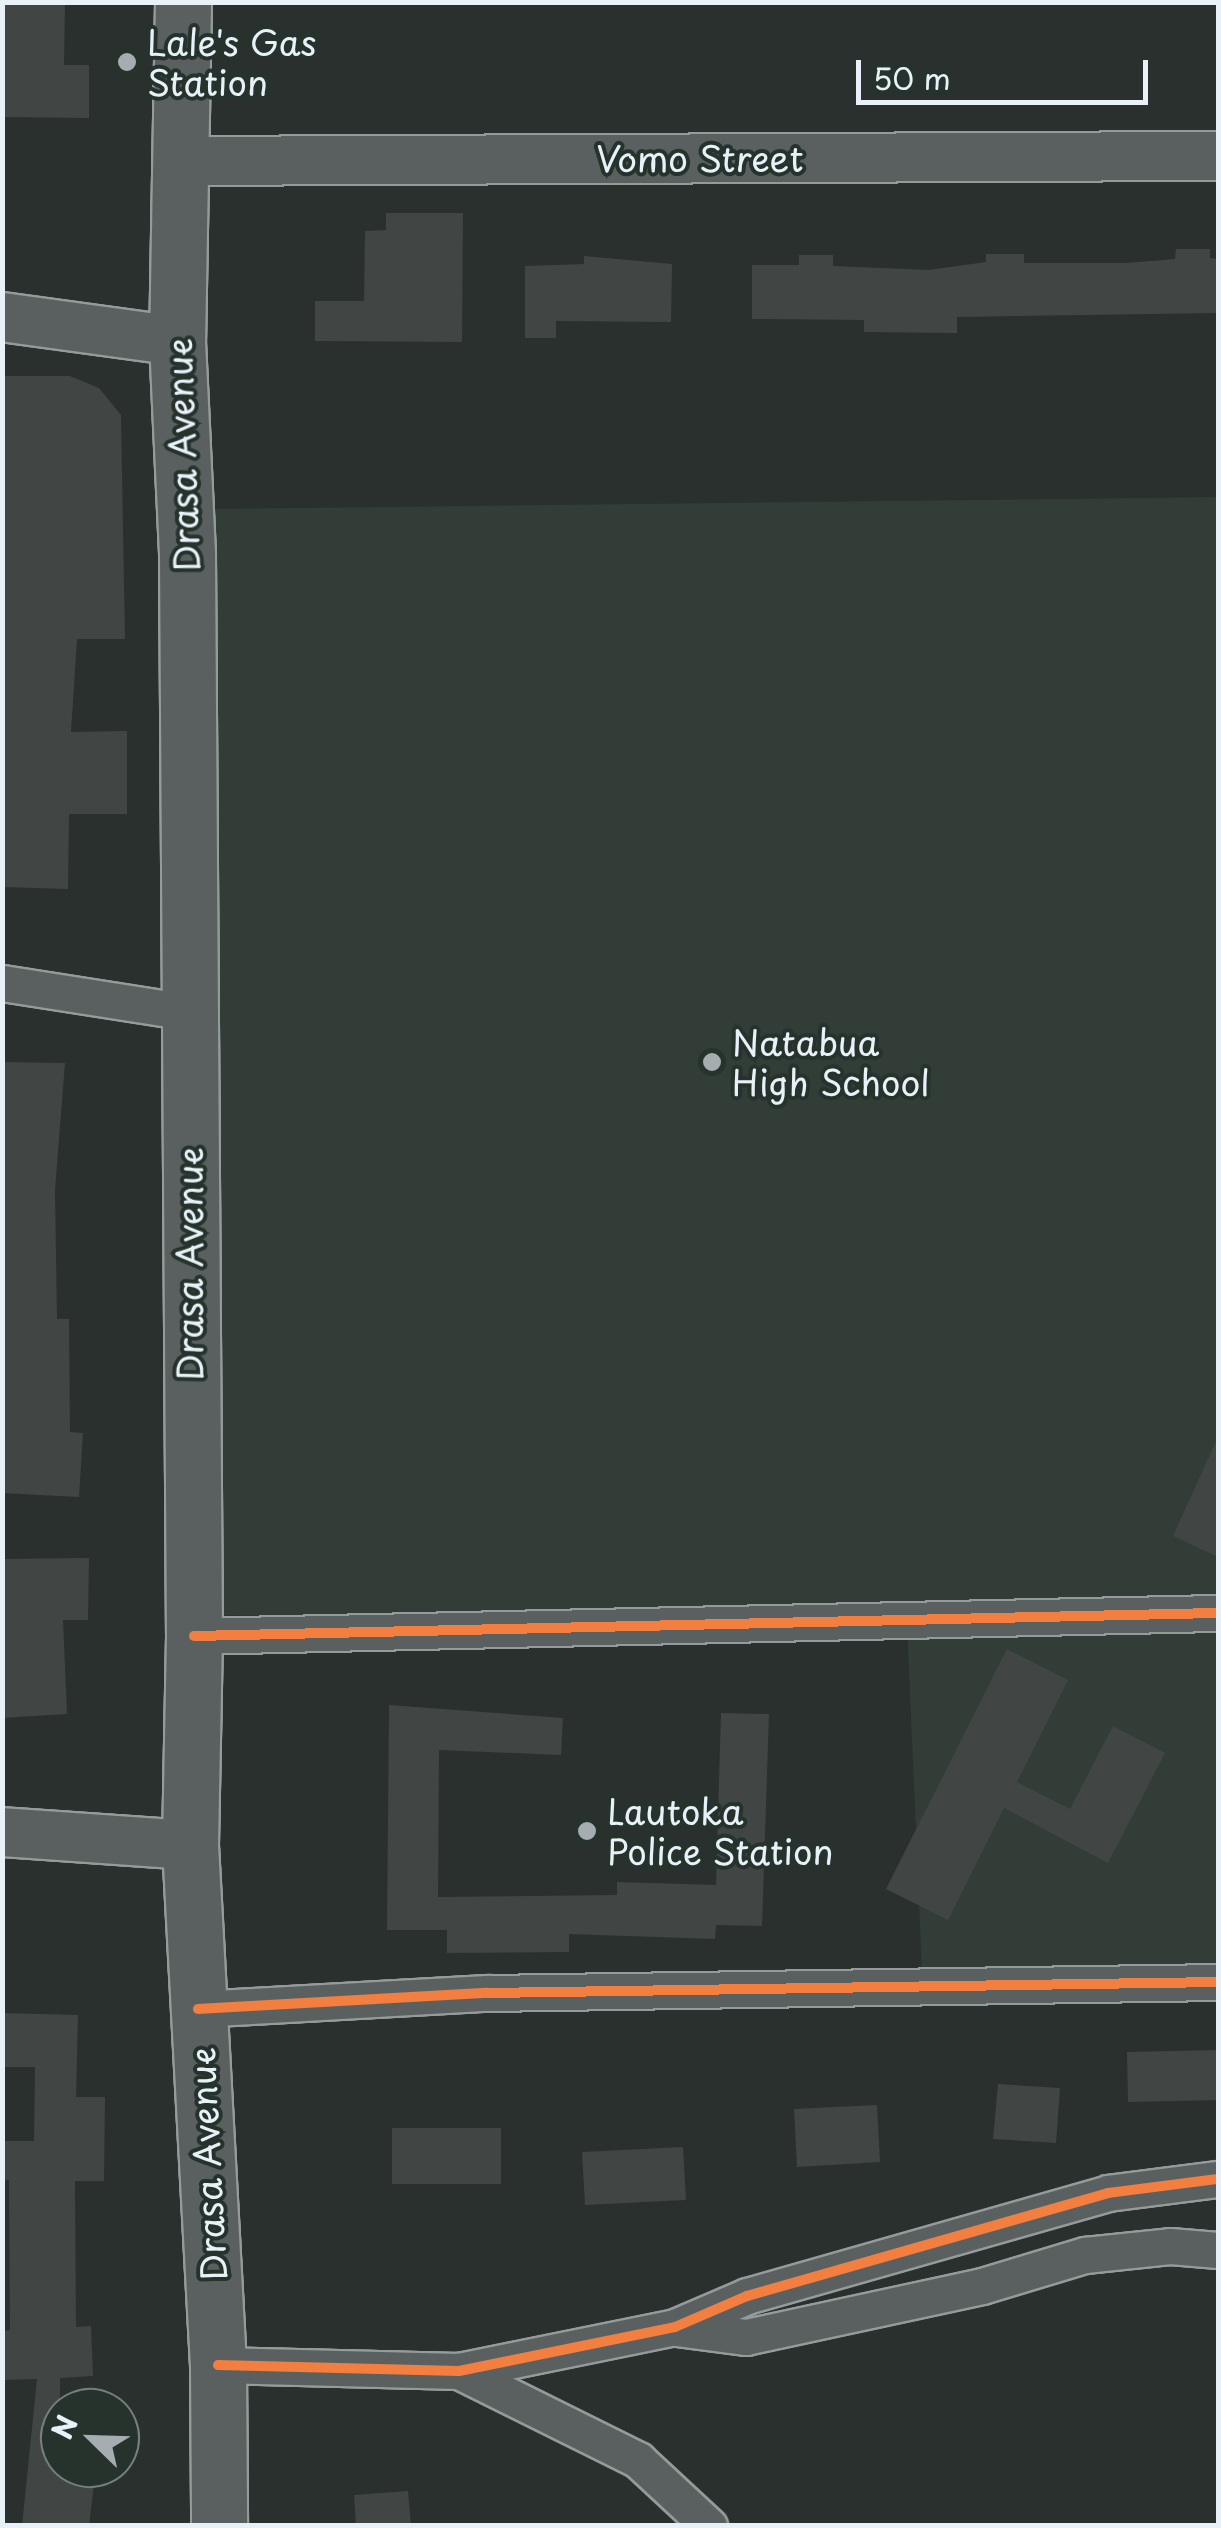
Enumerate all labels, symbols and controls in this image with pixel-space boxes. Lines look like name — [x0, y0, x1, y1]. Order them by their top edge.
place label: Lale's Gas Station — [147, 21, 317, 103]
scale bar — [861, 40, 1154, 102]
marker: Lale's Gas Station — [116, 51, 138, 73]
text: 50 m — [873, 55, 951, 100]
street label: Vomo Street — [596, 137, 804, 179]
street label: Drasa Avenue — [157, 338, 207, 572]
place label: Natabua High School — [732, 1021, 931, 1103]
marker: Natabua High School — [701, 1051, 723, 1073]
street label: Drasa Avenue — [168, 1147, 210, 1381]
place label: Lautoka Police Station — [607, 1790, 835, 1872]
marker: Lautoka Police Station — [576, 1820, 598, 1842]
street label: Drasa Avenue — [180, 2046, 234, 2282]
north arrow — [40, 2388, 140, 2488]
text: N — [40, 2408, 88, 2445]

